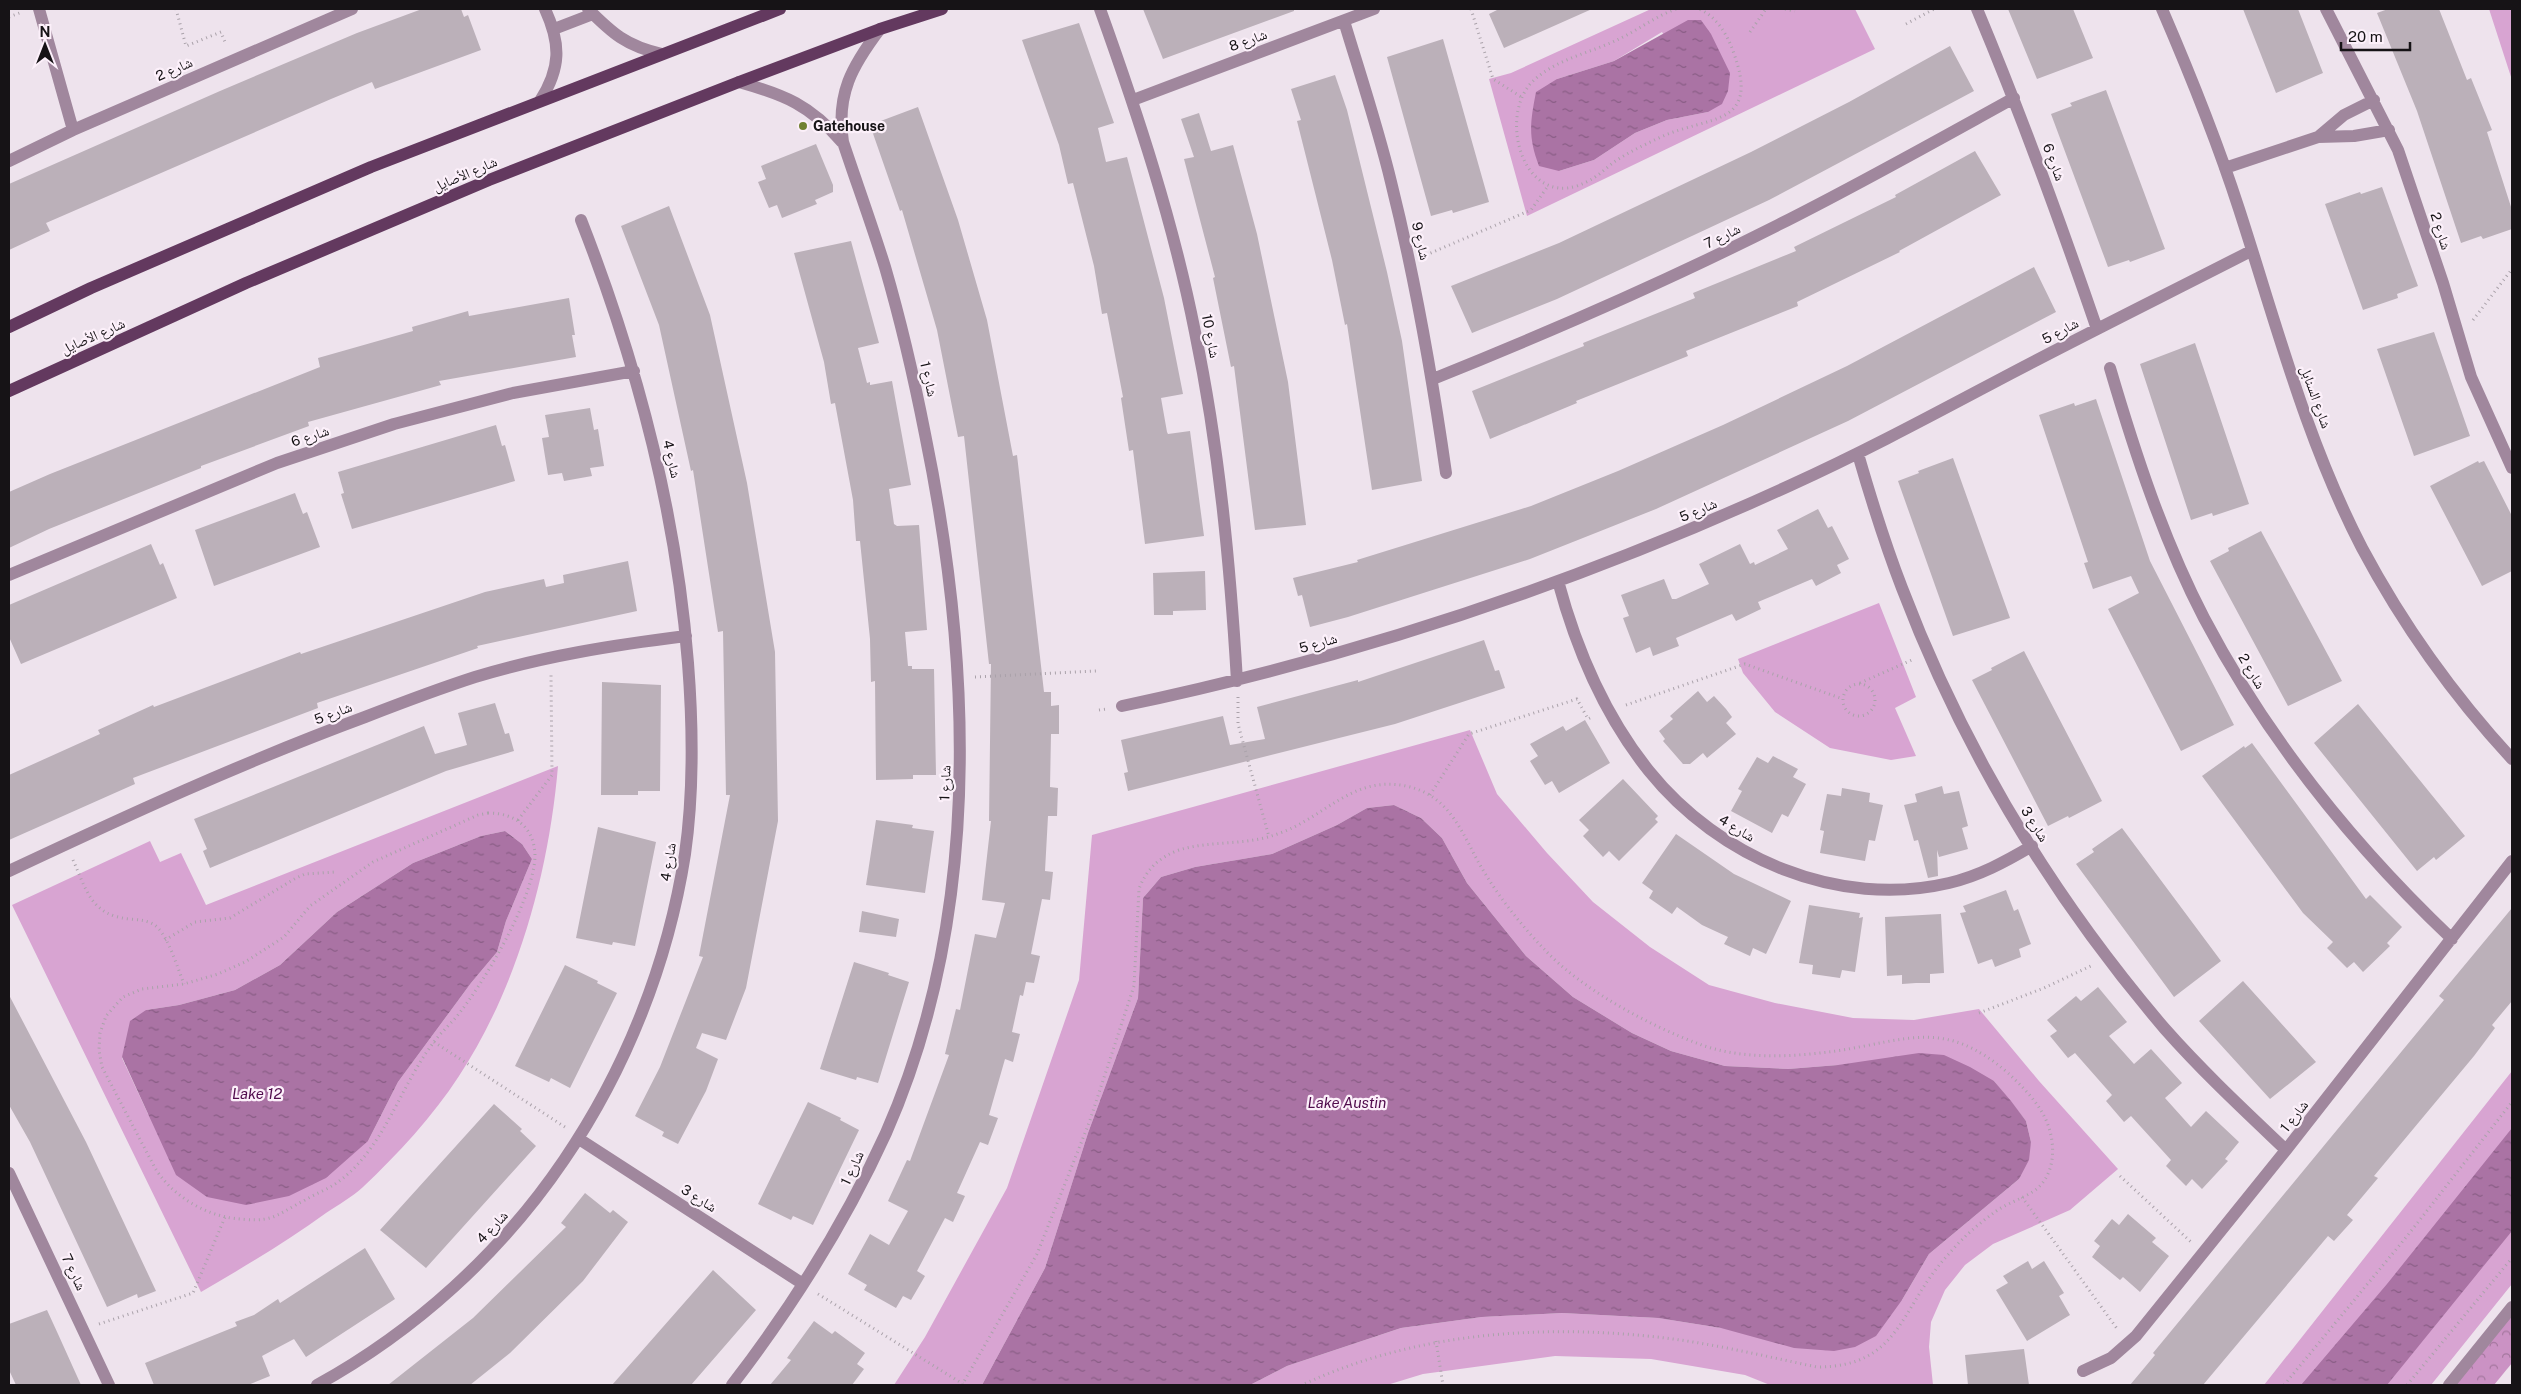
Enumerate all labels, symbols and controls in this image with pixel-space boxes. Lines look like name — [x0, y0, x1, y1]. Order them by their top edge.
north arrow — [20, 20, 70, 70]
scale bar — [2341, 20, 2410, 52]
text: N — [40, 24, 50, 40]
street label: شارع 8 — [1227, 26, 1270, 56]
text: 20 m — [2348, 28, 2383, 45]
street label: شارع 2 — [153, 54, 196, 86]
place label: Gatehouse — [813, 118, 885, 134]
marker: Gatehouse — [797, 120, 809, 132]
street label: شارع 6 — [2038, 141, 2068, 184]
street label: شارع الأصايل — [430, 153, 500, 197]
street label: شارع 2 — [2426, 210, 2455, 252]
street label: شارع 9 — [1407, 220, 1433, 262]
street label: شارع 7 — [1701, 220, 1744, 253]
street label: شارع 10 — [1197, 313, 1223, 360]
street label: شارع الأصايل — [59, 315, 128, 359]
street label: شارع 5 — [2039, 315, 2082, 349]
street label: شارع 1 — [915, 360, 941, 399]
street label: شارع السنابل — [2295, 364, 2335, 431]
street label: شارع 6 — [289, 422, 332, 451]
street label: شارع 4 — [658, 438, 684, 480]
street label: شارع 5 — [1677, 495, 1720, 527]
street label: شارع 5 — [1297, 630, 1340, 658]
street label: شارع 2 — [2234, 650, 2269, 693]
street label: شارع 5 — [312, 699, 355, 729]
street label: شارع 1 — [936, 765, 956, 801]
street label: شارع 3 — [2016, 803, 2052, 846]
street label: شارع 4 — [1715, 811, 1758, 847]
street label: شارع 4 — [657, 842, 681, 883]
water label: Lake 12 — [232, 1085, 282, 1102]
water label: Lake Austin — [1308, 1094, 1386, 1111]
street label: شارع 1 — [2277, 1097, 2313, 1136]
street label: شارع 1 — [837, 1148, 869, 1188]
street label: شارع 3 — [677, 1181, 720, 1217]
street label: شارع 4 — [473, 1207, 513, 1248]
street label: شارع 7 — [57, 1251, 89, 1294]

